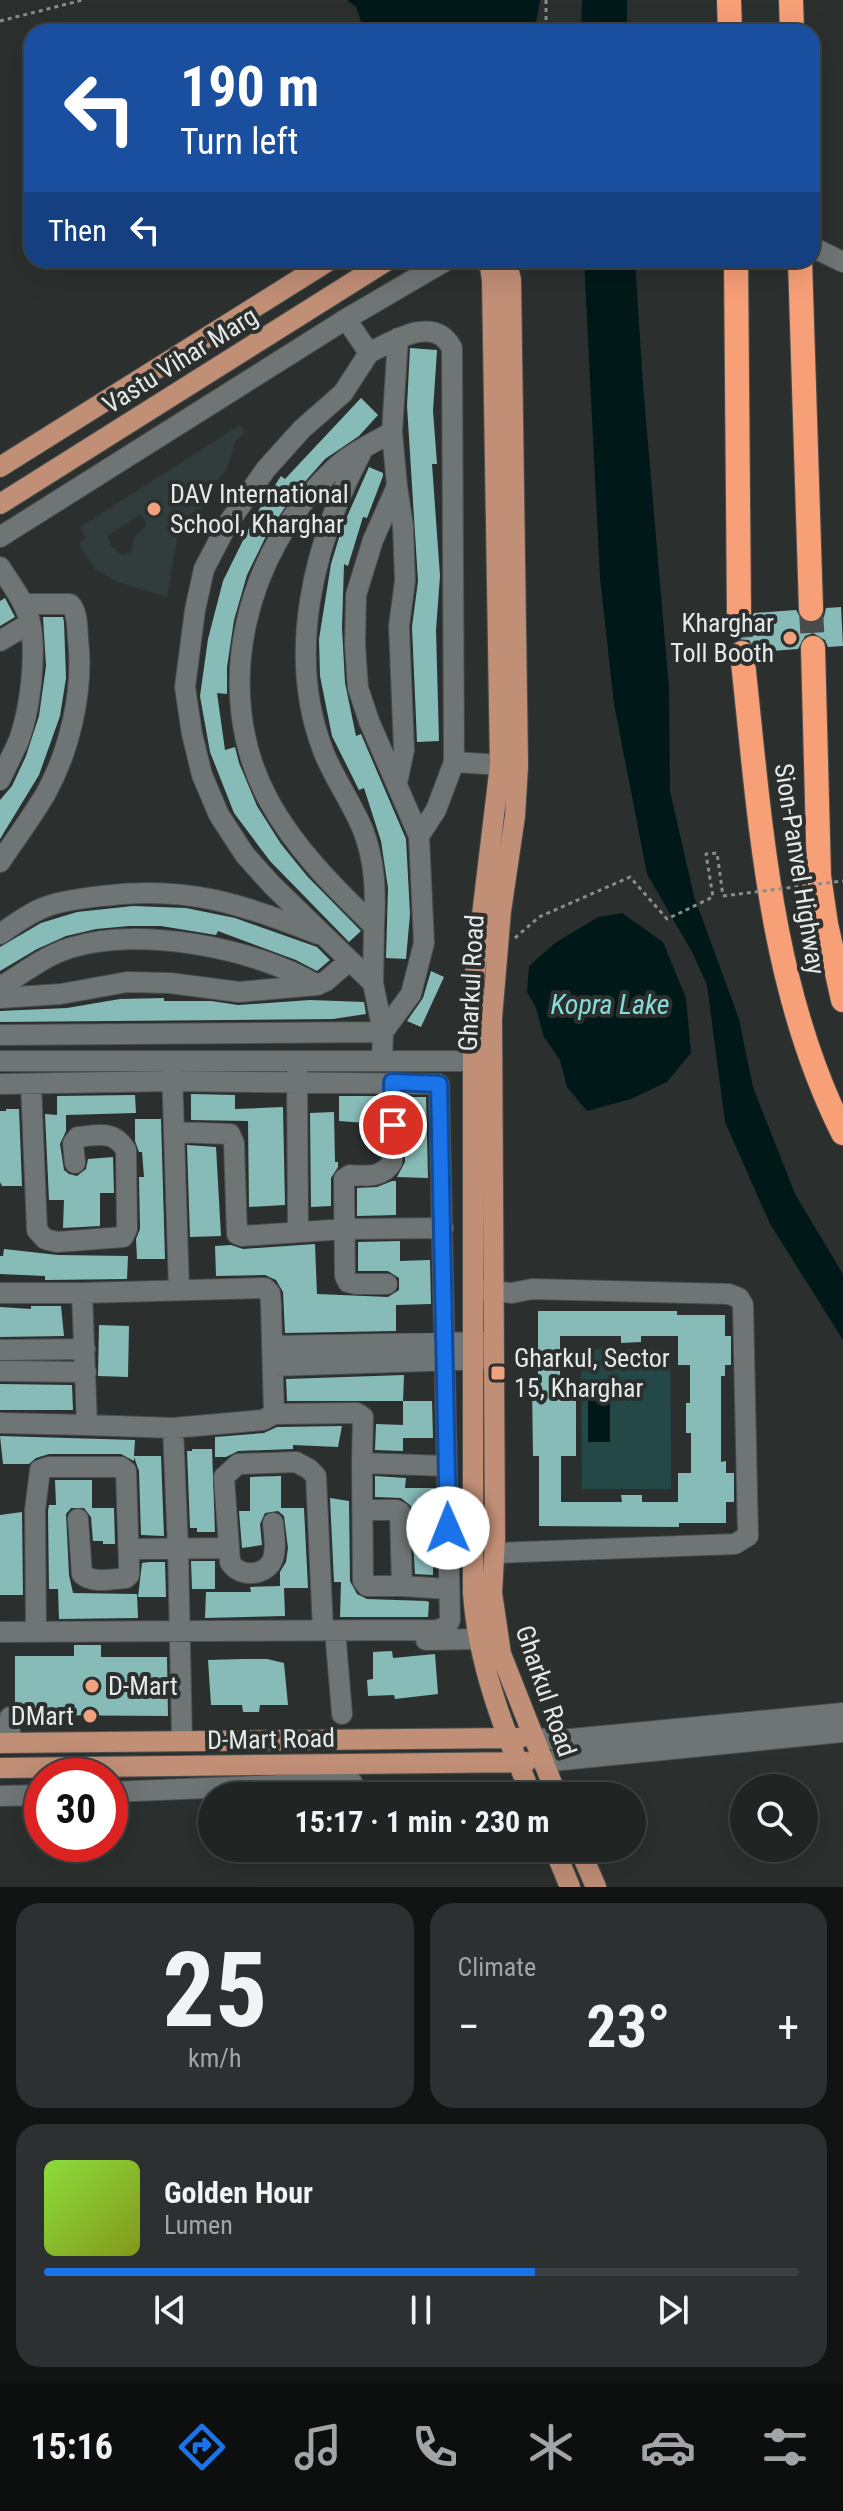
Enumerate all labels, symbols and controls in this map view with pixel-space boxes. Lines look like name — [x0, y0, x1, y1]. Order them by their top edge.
text: 190 m — [180, 54, 319, 120]
icon: left — [48, 56, 152, 160]
text: Turn left — [180, 121, 298, 163]
icon: left — [123, 208, 167, 252]
text: Then — [48, 213, 107, 248]
street label: Vastu Vihar Marg — [97, 300, 263, 420]
place label: DAV International School, Kharghar — [170, 479, 349, 539]
marker: DAV International School, Kharghar — [145, 500, 163, 518]
place label: Kharghar Toll Booth — [670, 608, 774, 668]
marker: Kharghar Toll Booth — [781, 629, 799, 647]
street label: Sion-Panvel Highway — [768, 761, 832, 977]
street label: Gharkul Road — [452, 914, 490, 1052]
water label: Kopra Lake — [550, 988, 670, 1021]
pin — [359, 1091, 427, 1159]
icon: arrive — [371, 1103, 415, 1147]
place label: Gharkul, Sector 15, Kharghar — [514, 1343, 670, 1403]
marker: Gharkul, Sector 15, Kharghar — [489, 1364, 507, 1382]
position arrow — [406, 1486, 490, 1570]
street label: Gharkul Road — [510, 1621, 582, 1761]
place label: D-Mart — [108, 1671, 178, 1701]
marker: D-Mart — [83, 1677, 101, 1695]
place label: DMart — [11, 1701, 74, 1731]
marker: DMart — [81, 1707, 99, 1725]
street label: D-Mart Road — [207, 1723, 335, 1755]
speed limit sign: 30 — [24, 1758, 128, 1862]
map controls — [730, 1774, 818, 1862]
button: search — [730, 1774, 818, 1862]
text: 15:17 · 1 min · 230 m — [295, 1804, 549, 1839]
text: 25 — [162, 1930, 267, 2051]
text: Climate — [458, 1952, 536, 1982]
text: 23° — [586, 1991, 670, 2062]
text: − — [458, 2001, 480, 2053]
text: + — [777, 2001, 799, 2053]
text: km/h — [188, 2043, 242, 2073]
text: Golden Hour — [164, 2175, 313, 2210]
text: Lumen — [164, 2210, 233, 2240]
icon: previous — [148, 2288, 192, 2332]
icon: pause — [399, 2288, 443, 2332]
icon: next — [651, 2288, 695, 2332]
icon: directions — [174, 2419, 230, 2475]
icon: music — [290, 2419, 346, 2475]
icon: phone — [407, 2419, 463, 2475]
icon: climate — [523, 2419, 579, 2475]
icon: car — [640, 2419, 696, 2475]
icon: filters — [757, 2419, 813, 2475]
text: 15:16 — [30, 2426, 113, 2468]

